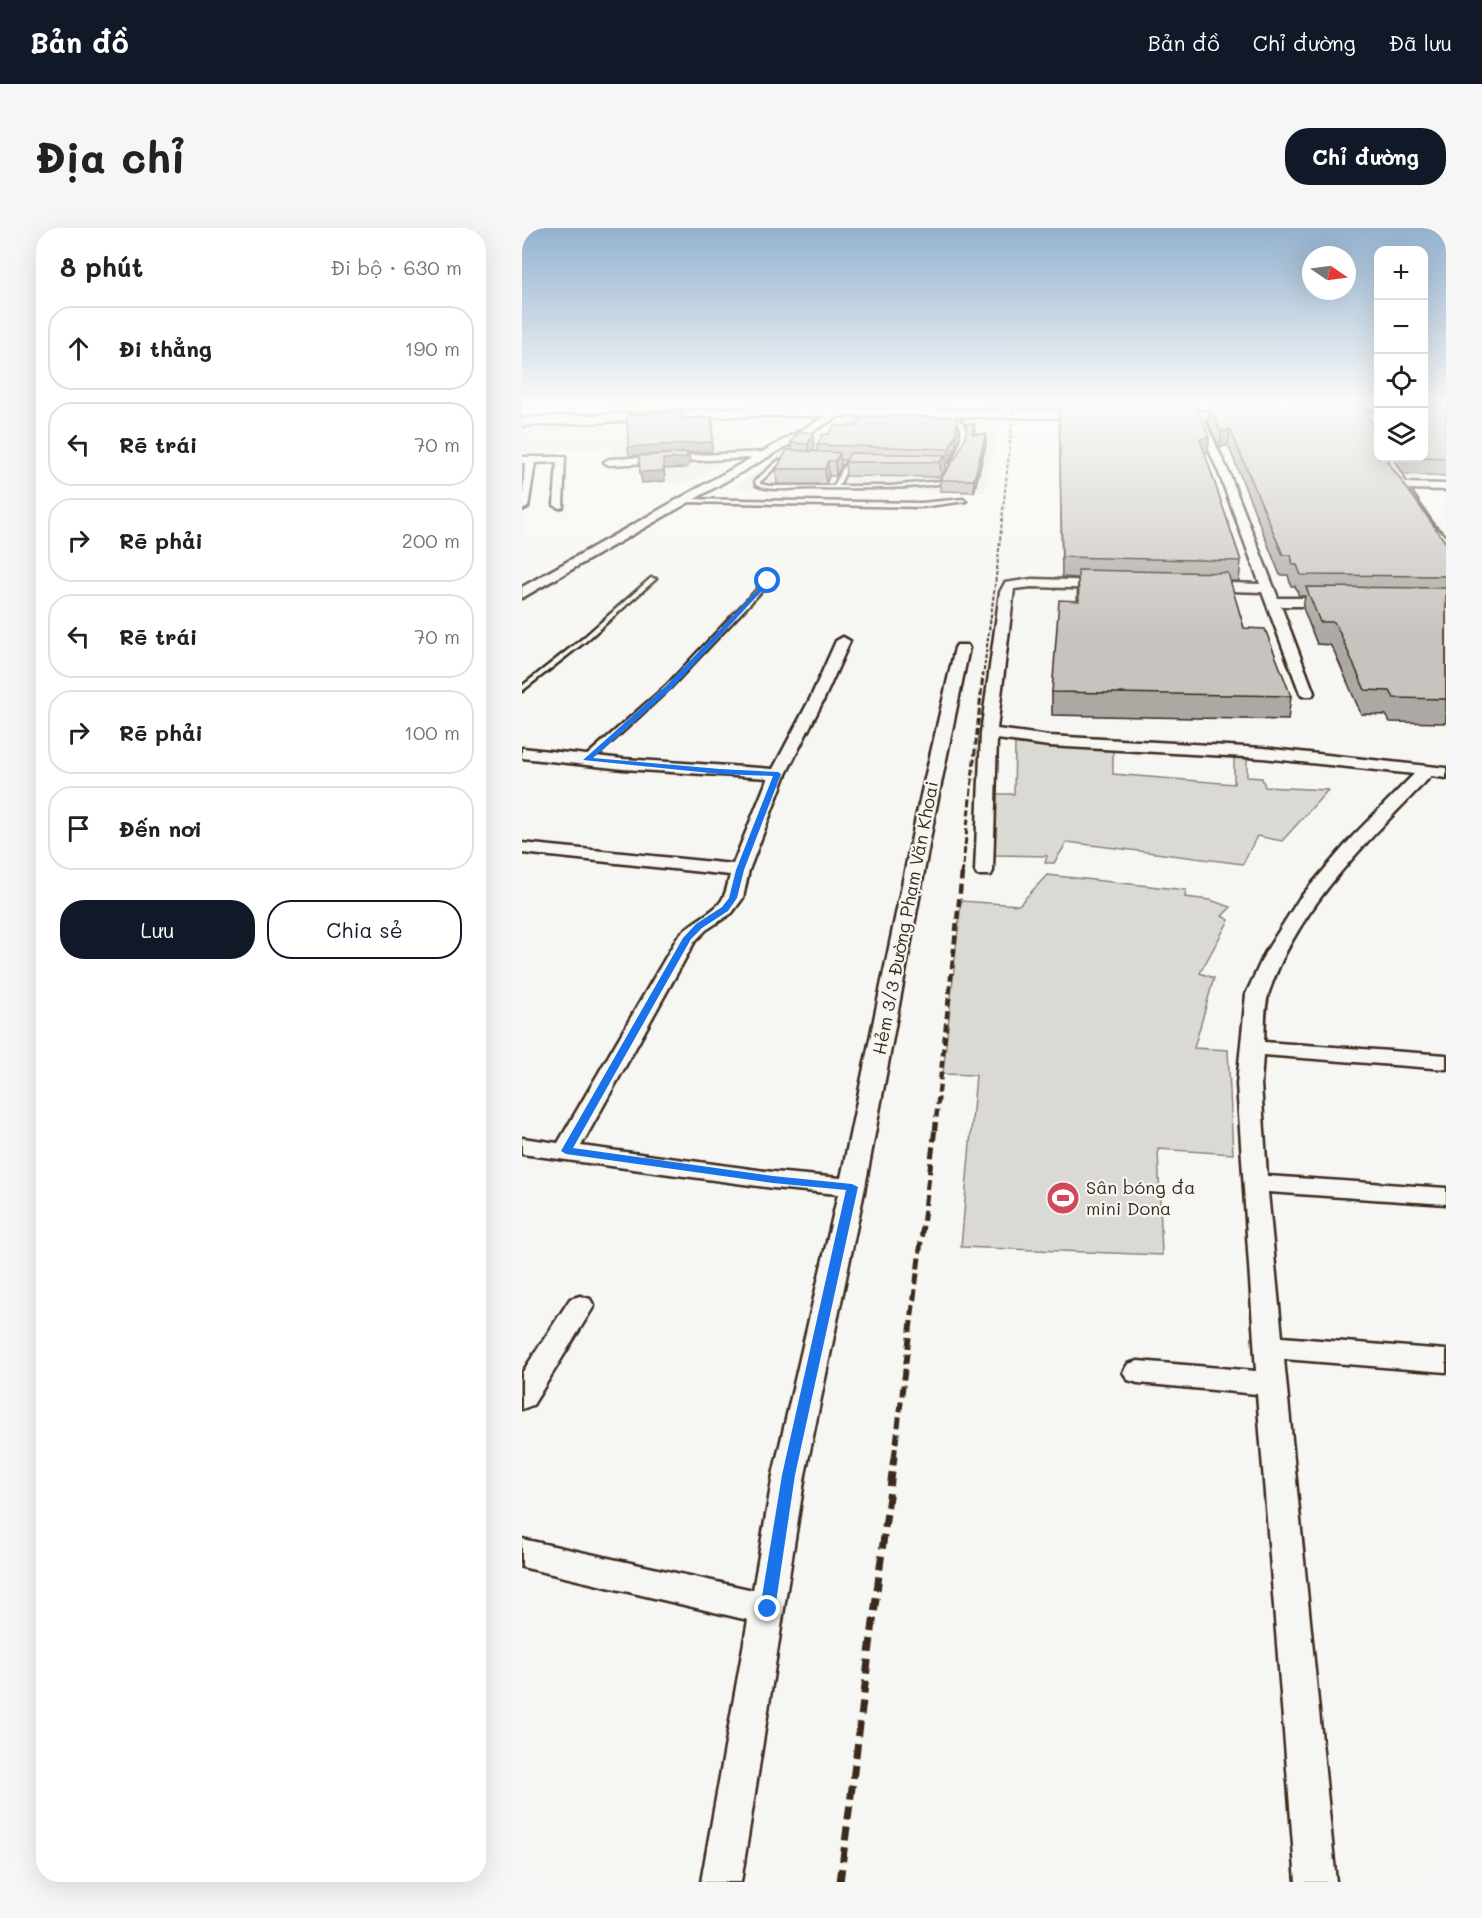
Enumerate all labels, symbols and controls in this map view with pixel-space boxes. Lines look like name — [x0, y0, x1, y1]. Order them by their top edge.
text: Bản đồ — [30, 24, 129, 60]
text: Bản đồ — [1148, 29, 1220, 56]
text: Chỉ đường — [1253, 29, 1356, 56]
text: Đã lưu — [1389, 29, 1452, 56]
button: Chỉ đường — [1285, 128, 1446, 185]
text: Địa chỉ — [36, 129, 185, 184]
north arrow — [1302, 246, 1356, 300]
map controls — [1374, 246, 1428, 462]
button: + — [1374, 246, 1428, 300]
text: 8 phút — [60, 250, 143, 284]
text: Đi bộ · 630 m — [330, 254, 462, 280]
button: − — [1374, 300, 1428, 354]
icon: ahead — [62, 332, 95, 365]
text: Đi thẳng — [119, 334, 212, 363]
text: 190 m — [405, 335, 460, 361]
button: locate — [1374, 354, 1428, 408]
button: layers — [1374, 408, 1428, 462]
icon: left — [62, 428, 95, 461]
text: Rẽ trái — [119, 430, 197, 459]
text: 70 m — [414, 431, 460, 457]
icon: right — [62, 524, 95, 557]
text: Rẽ phải — [119, 526, 203, 555]
text: 200 m — [402, 527, 460, 553]
route start — [754, 567, 780, 593]
icon: left — [62, 620, 95, 653]
text: Rẽ trái — [119, 622, 197, 651]
text: 70 m — [414, 623, 460, 649]
icon: right — [62, 716, 95, 749]
text: Rẽ phải — [119, 718, 203, 747]
text: 100 m — [404, 719, 460, 745]
street label: Hẻm 3/3 Đường Phạm Văn Khoai — [867, 779, 943, 1057]
icon: arrive — [62, 812, 95, 845]
text: Đến nơi — [119, 814, 202, 843]
button: Lưu — [60, 900, 255, 959]
button: Chia sẻ — [267, 900, 462, 959]
place label: Sân bóng đa mini Dona — [1086, 1175, 1196, 1220]
sports icon: Sân bóng đa mini Dona — [1045, 1180, 1081, 1216]
route end — [754, 1595, 780, 1621]

